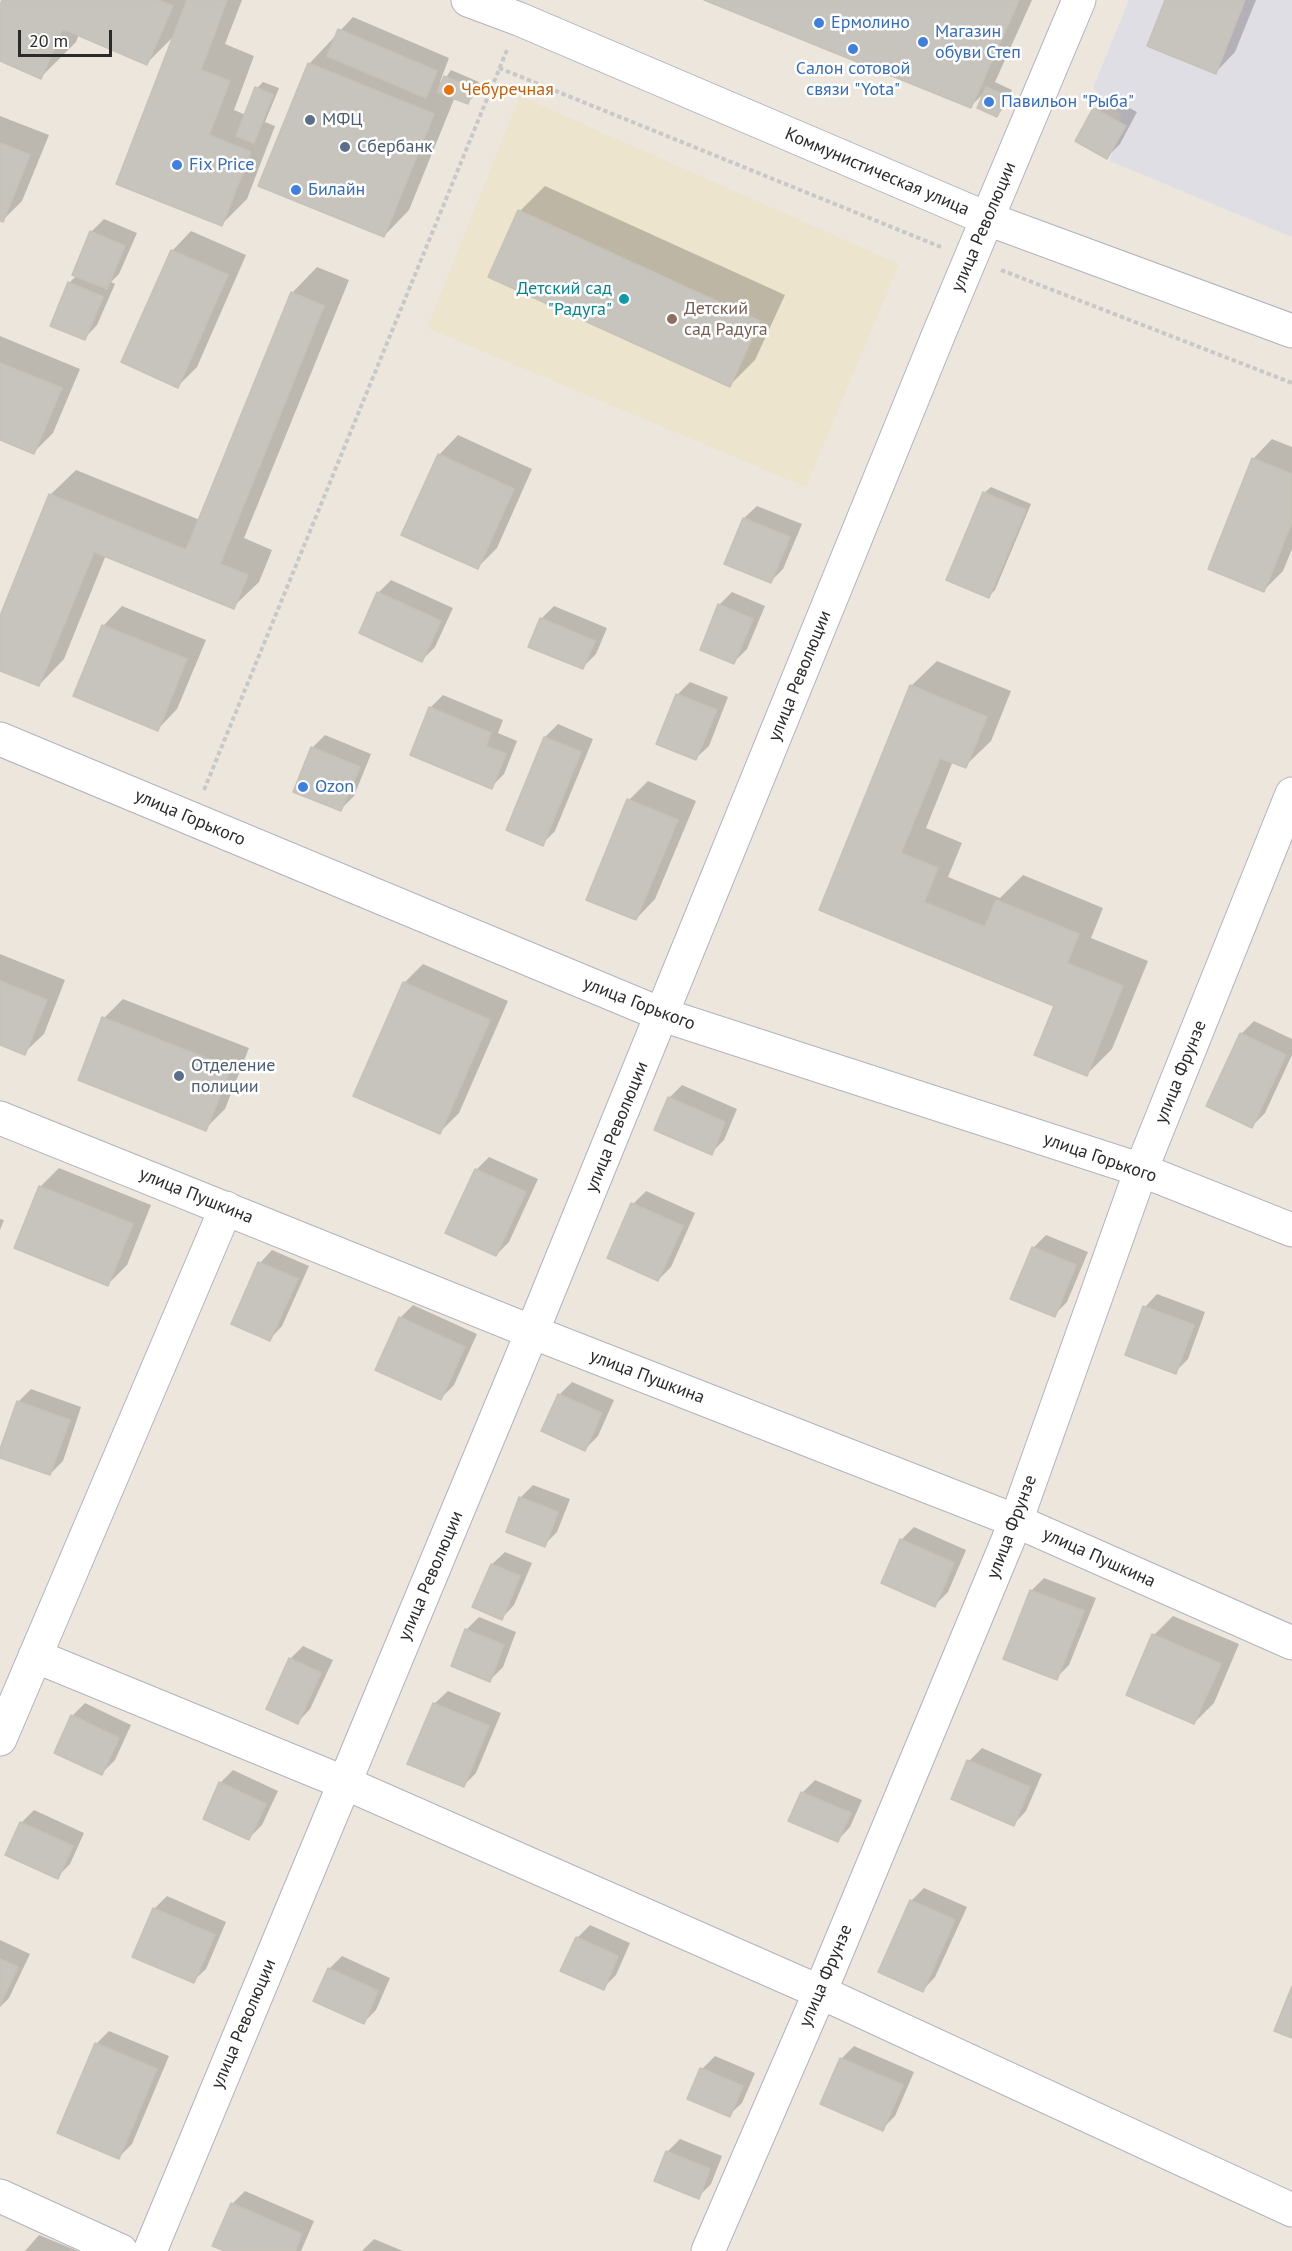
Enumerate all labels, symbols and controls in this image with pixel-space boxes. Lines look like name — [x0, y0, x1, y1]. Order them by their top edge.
place label: Ермолино — [831, 12, 910, 34]
marker: Ермолино — [812, 16, 826, 30]
scale bar — [21, 18, 116, 56]
place label: Магазин обуви Степ — [935, 21, 1021, 63]
text: 20 m — [29, 29, 68, 52]
marker: Магазин обуви Степ — [916, 35, 930, 49]
marker: Салон сотовой связи "Yota" — [846, 42, 860, 56]
place label: Салон сотовой связи "Yota" — [796, 58, 910, 100]
place label: Чебуречная — [461, 79, 554, 101]
marker: Чебуречная — [442, 83, 456, 97]
place label: Павильон "Рыба" — [1001, 91, 1134, 113]
marker: Павильон "Рыба" — [982, 95, 996, 109]
place label: МФЦ — [322, 109, 363, 131]
marker: МФЦ — [303, 113, 317, 127]
street label: Коммунистическая улица — [782, 123, 972, 221]
place label: Сбербанк — [357, 136, 433, 158]
marker: Сбербанк — [338, 140, 352, 154]
place label: Fix Price — [189, 154, 254, 176]
marker: Fix Price — [170, 158, 184, 172]
street label: улица Революции — [947, 159, 1021, 295]
place label: Билайн — [308, 179, 365, 201]
marker: Билайн — [289, 183, 303, 197]
place label: Детский сад "Радуга" — [516, 278, 612, 320]
marker: Детский сад "Радуга" — [617, 292, 631, 306]
place label: Детский сад Радуга — [684, 298, 768, 340]
marker: Детский сад Радуга — [665, 312, 679, 326]
street label: улица Революции — [764, 607, 836, 745]
place label: Ozon — [315, 776, 354, 798]
marker: Ozon — [296, 780, 310, 794]
street label: улица Горького — [131, 785, 249, 851]
street label: улица Горького — [580, 973, 698, 1035]
street label: улица Фрунзе — [1151, 1017, 1211, 1127]
place label: Отделение полиции — [191, 1055, 275, 1098]
street label: улица Революции — [581, 1058, 653, 1196]
marker: Отделение полиции — [172, 1069, 186, 1083]
street label: улица Горького — [1041, 1129, 1159, 1187]
street label: улица Пушкина — [136, 1163, 256, 1229]
street label: улица Пушкина — [587, 1345, 707, 1409]
street label: улица Фрунзе — [982, 1472, 1042, 1582]
street label: улица Революции — [394, 1508, 468, 1644]
street label: улица Пушкина — [1039, 1523, 1159, 1593]
street label: улица Фрунзе — [795, 1921, 857, 2031]
street label: улица Революции — [207, 1956, 281, 2092]

